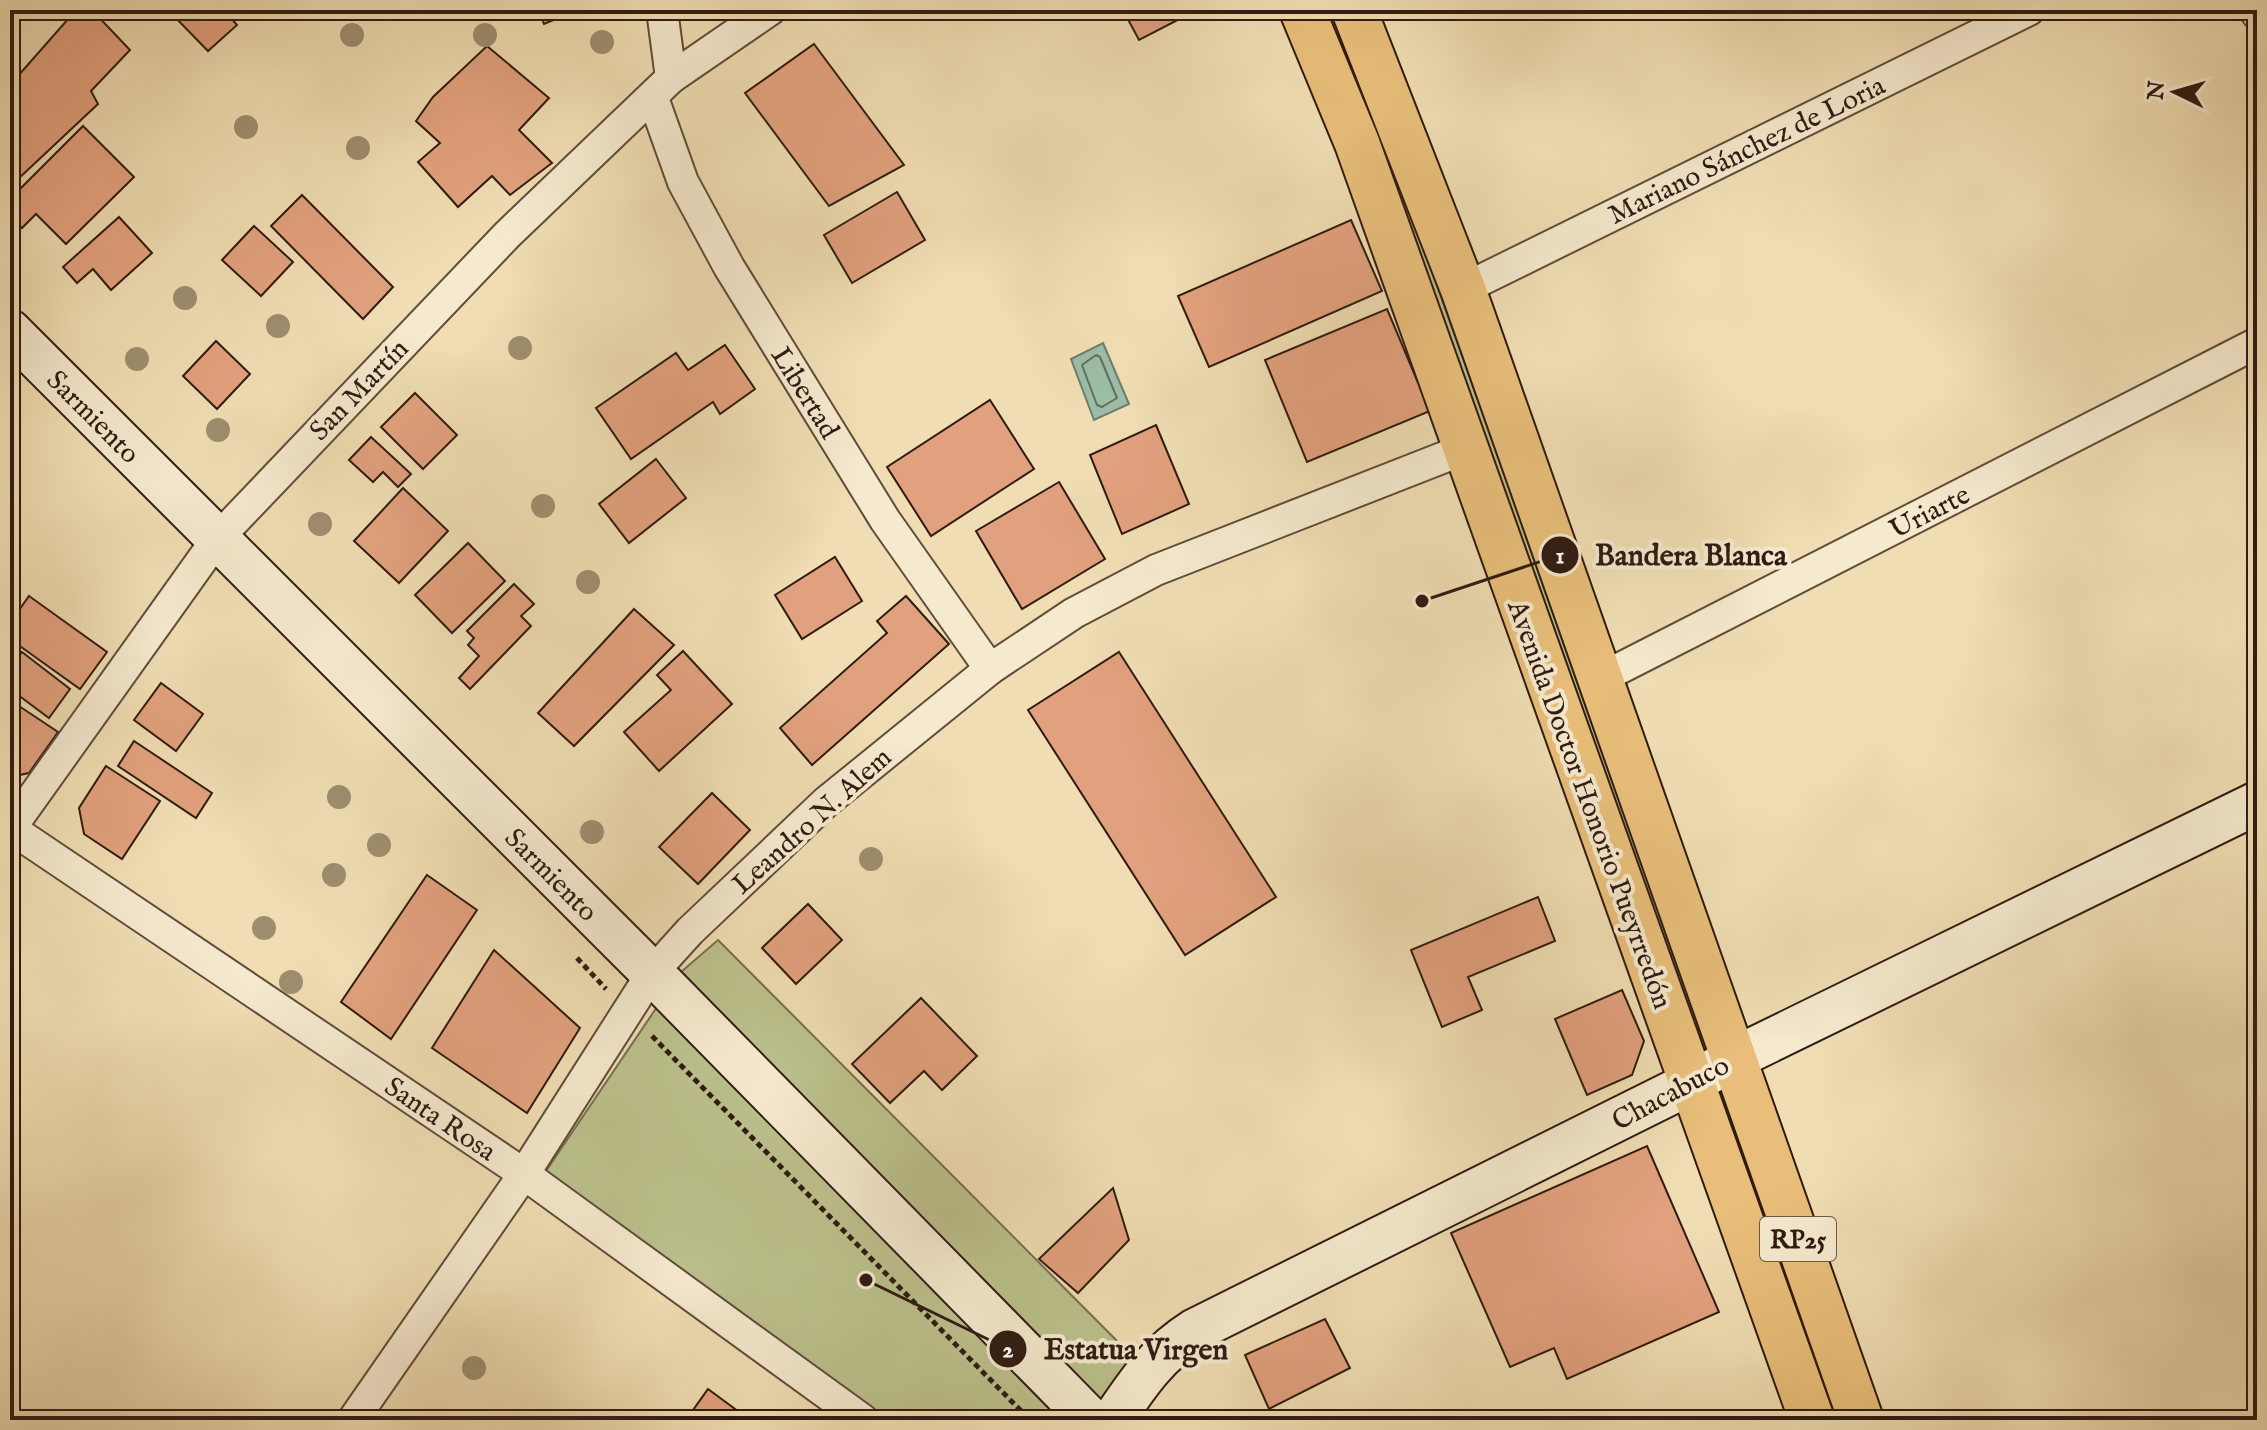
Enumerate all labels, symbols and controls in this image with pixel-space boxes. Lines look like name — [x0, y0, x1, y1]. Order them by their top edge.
north arrow — [2135, 52, 2215, 132]
street label: Mariano Sánchez de Loria — [1603, 69, 1892, 234]
text: N — [2142, 80, 2172, 102]
street label: San Martín — [303, 332, 417, 449]
street label: Libertad — [762, 341, 846, 446]
street label: Sarmiento — [38, 364, 146, 472]
street label: Uriarte — [1884, 478, 1976, 548]
callout: Bandera Blanca — [1540, 528, 1803, 582]
text: Bandera Blanca — [1595, 538, 1788, 576]
text: 1 — [1556, 541, 1565, 572]
street label: Avenida Doctor Honorio Pueyrredón — [1498, 595, 1679, 1014]
street label: Leandro N. Alem — [726, 741, 900, 903]
street label: Sarmiento — [496, 822, 604, 930]
street label: Chacabuco — [1607, 1049, 1736, 1140]
street label: Santa Rosa — [377, 1070, 503, 1171]
road number: RP25 — [1760, 1217, 1836, 1261]
callout: Estatua Virgen — [988, 1322, 1244, 1376]
text: Estatua Virgen — [1044, 1332, 1228, 1370]
text: 2 — [1002, 1335, 1014, 1366]

